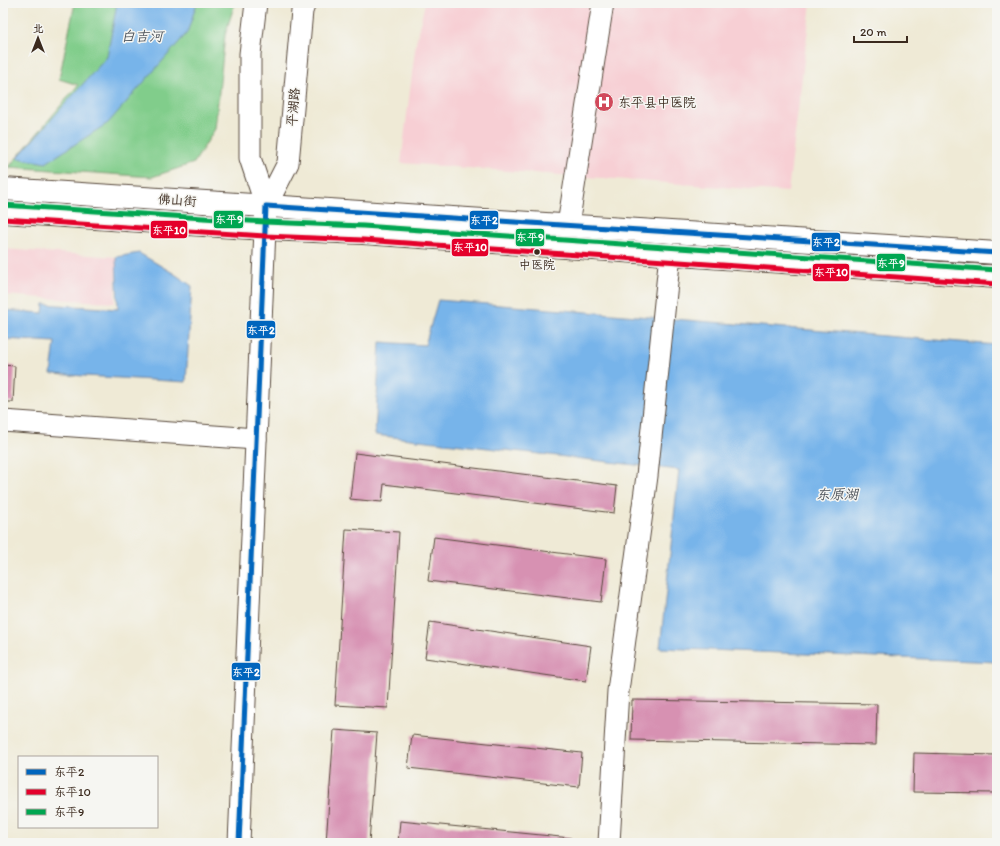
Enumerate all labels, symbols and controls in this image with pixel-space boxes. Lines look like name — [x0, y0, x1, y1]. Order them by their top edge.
north arrow — [18, 18, 58, 58]
scale bar — [854, 18, 907, 44]
text: 北 — [33, 22, 44, 35]
text: 20 m — [860, 25, 887, 39]
water label: 白吉河 — [121, 28, 165, 45]
street label: 平湖路 — [284, 87, 302, 127]
hospital icon: 东平县中医院 — [593, 91, 615, 113]
place label: 东平县中医院 — [618, 95, 696, 110]
street label: 佛山街 — [157, 191, 197, 209]
line badge: 东平9 — [213, 210, 244, 229]
line badge: 东平2 — [469, 210, 499, 230]
text: 东平9 — [215, 213, 243, 226]
text: 东平2 — [470, 214, 498, 227]
line badge: 东平10 — [150, 220, 188, 239]
text: 东平10 — [152, 224, 186, 237]
line badge: 东平9 — [515, 228, 545, 247]
text: 东平9 — [516, 231, 544, 244]
line badge: 东平2 — [811, 232, 841, 252]
text: 东平2 — [812, 236, 840, 249]
line badge: 东平10 — [451, 238, 489, 257]
text: 东平10 — [453, 241, 487, 254]
marker: 中医院 — [532, 247, 542, 257]
line badge: 东平9 — [876, 253, 906, 272]
text: 东平9 — [877, 257, 905, 270]
place label: 中医院 — [519, 258, 555, 272]
line badge: 东平10 — [812, 263, 850, 282]
text: 东平10 — [814, 266, 848, 279]
line badge: 东平2 — [246, 320, 276, 339]
text: 东平2 — [247, 324, 275, 337]
water label: 东原湖 — [816, 486, 860, 503]
line badge: 东平2 — [231, 662, 261, 681]
text: 东平2 — [232, 666, 260, 679]
legend — [18, 756, 158, 828]
text: 东平2 — [54, 765, 85, 779]
text: 东平10 — [54, 785, 91, 799]
text: 东平9 — [54, 805, 84, 819]

